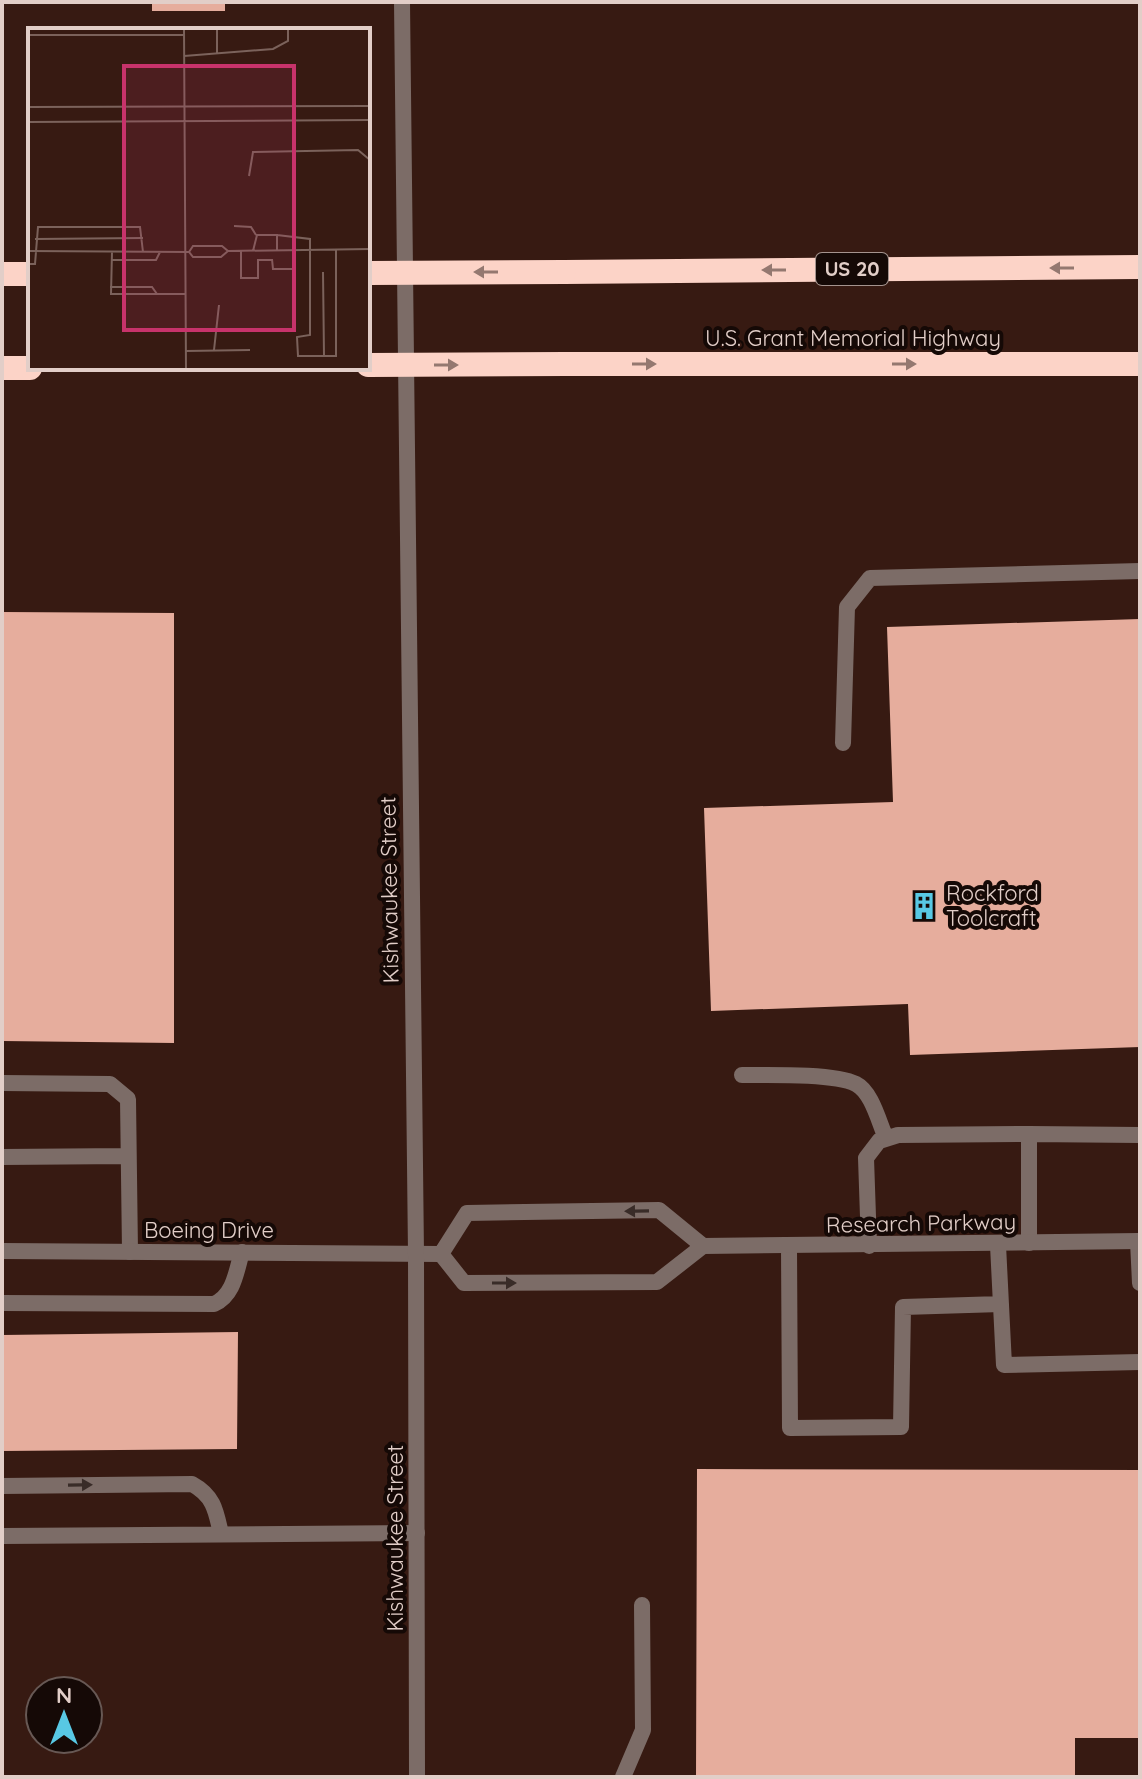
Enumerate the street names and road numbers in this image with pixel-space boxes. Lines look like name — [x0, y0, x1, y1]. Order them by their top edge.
road number: US 20 — [816, 253, 888, 285]
street label: U.S. Grant Memorial Highway — [705, 324, 1001, 352]
street label: Kishwaukee Street — [373, 796, 405, 984]
street label: Research Parkway — [826, 1207, 1016, 1239]
street label: Boeing Drive — [144, 1216, 274, 1244]
street label: Kishwaukee Street — [381, 1445, 409, 1631]

